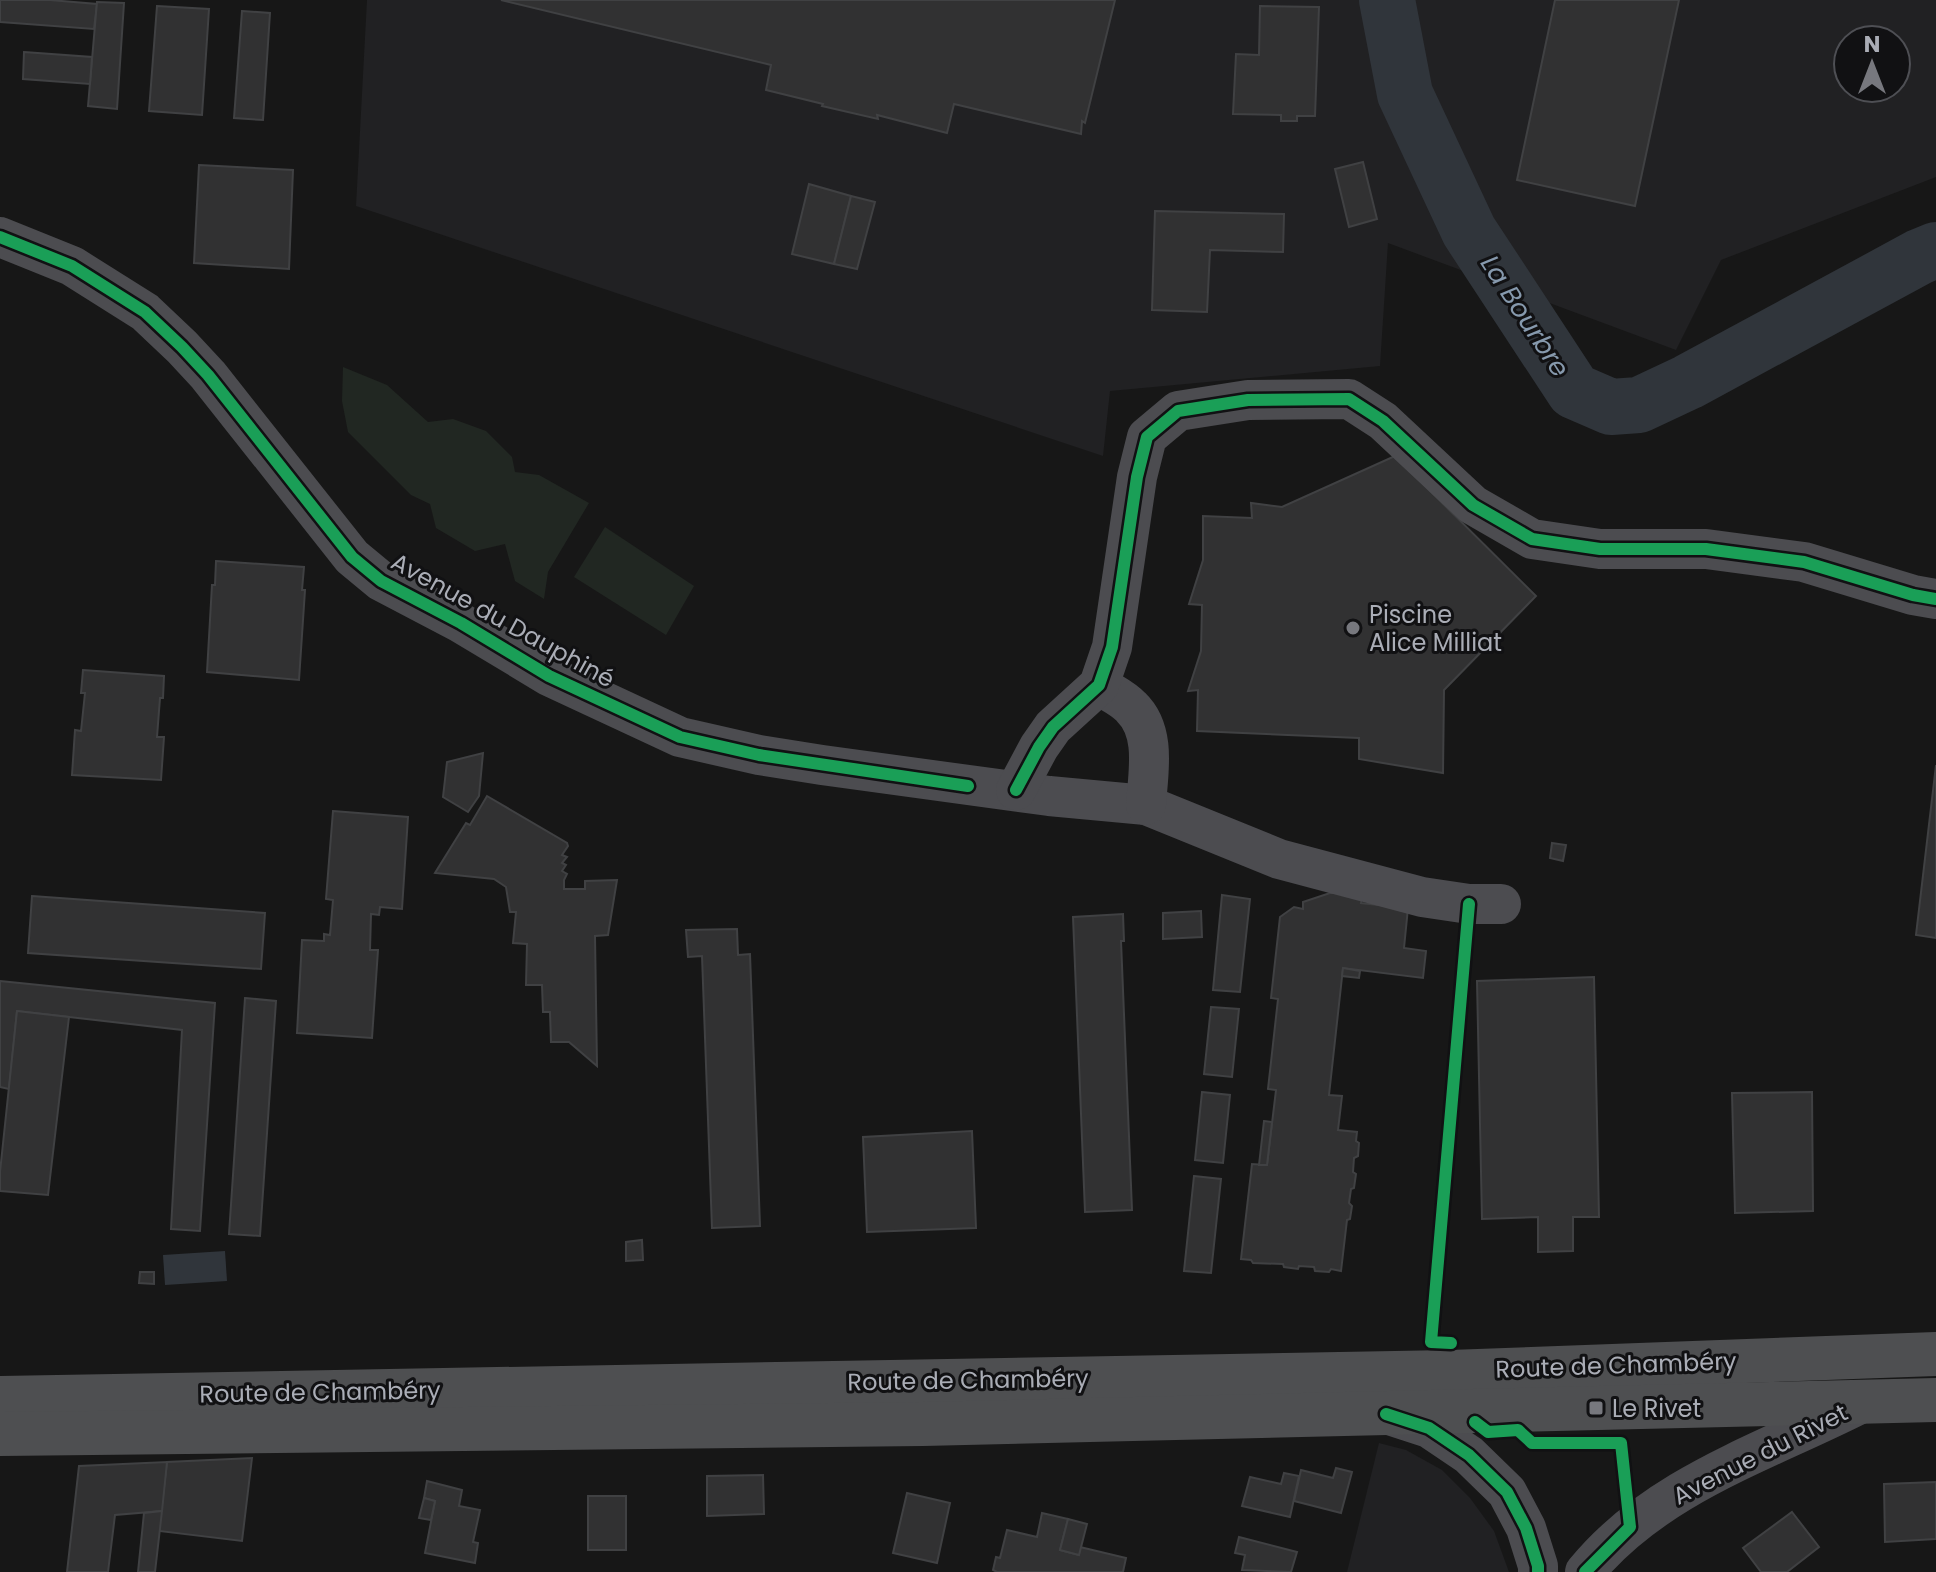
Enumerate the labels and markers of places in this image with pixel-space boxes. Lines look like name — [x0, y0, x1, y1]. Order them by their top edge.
place label: Piscine Alice Milliat — [1369, 598, 1502, 659]
marker: Piscine Alice Milliat — [1344, 619, 1362, 637]
place label: Le Rivet — [1612, 1392, 1701, 1425]
marker: Le Rivet — [1587, 1399, 1605, 1417]

